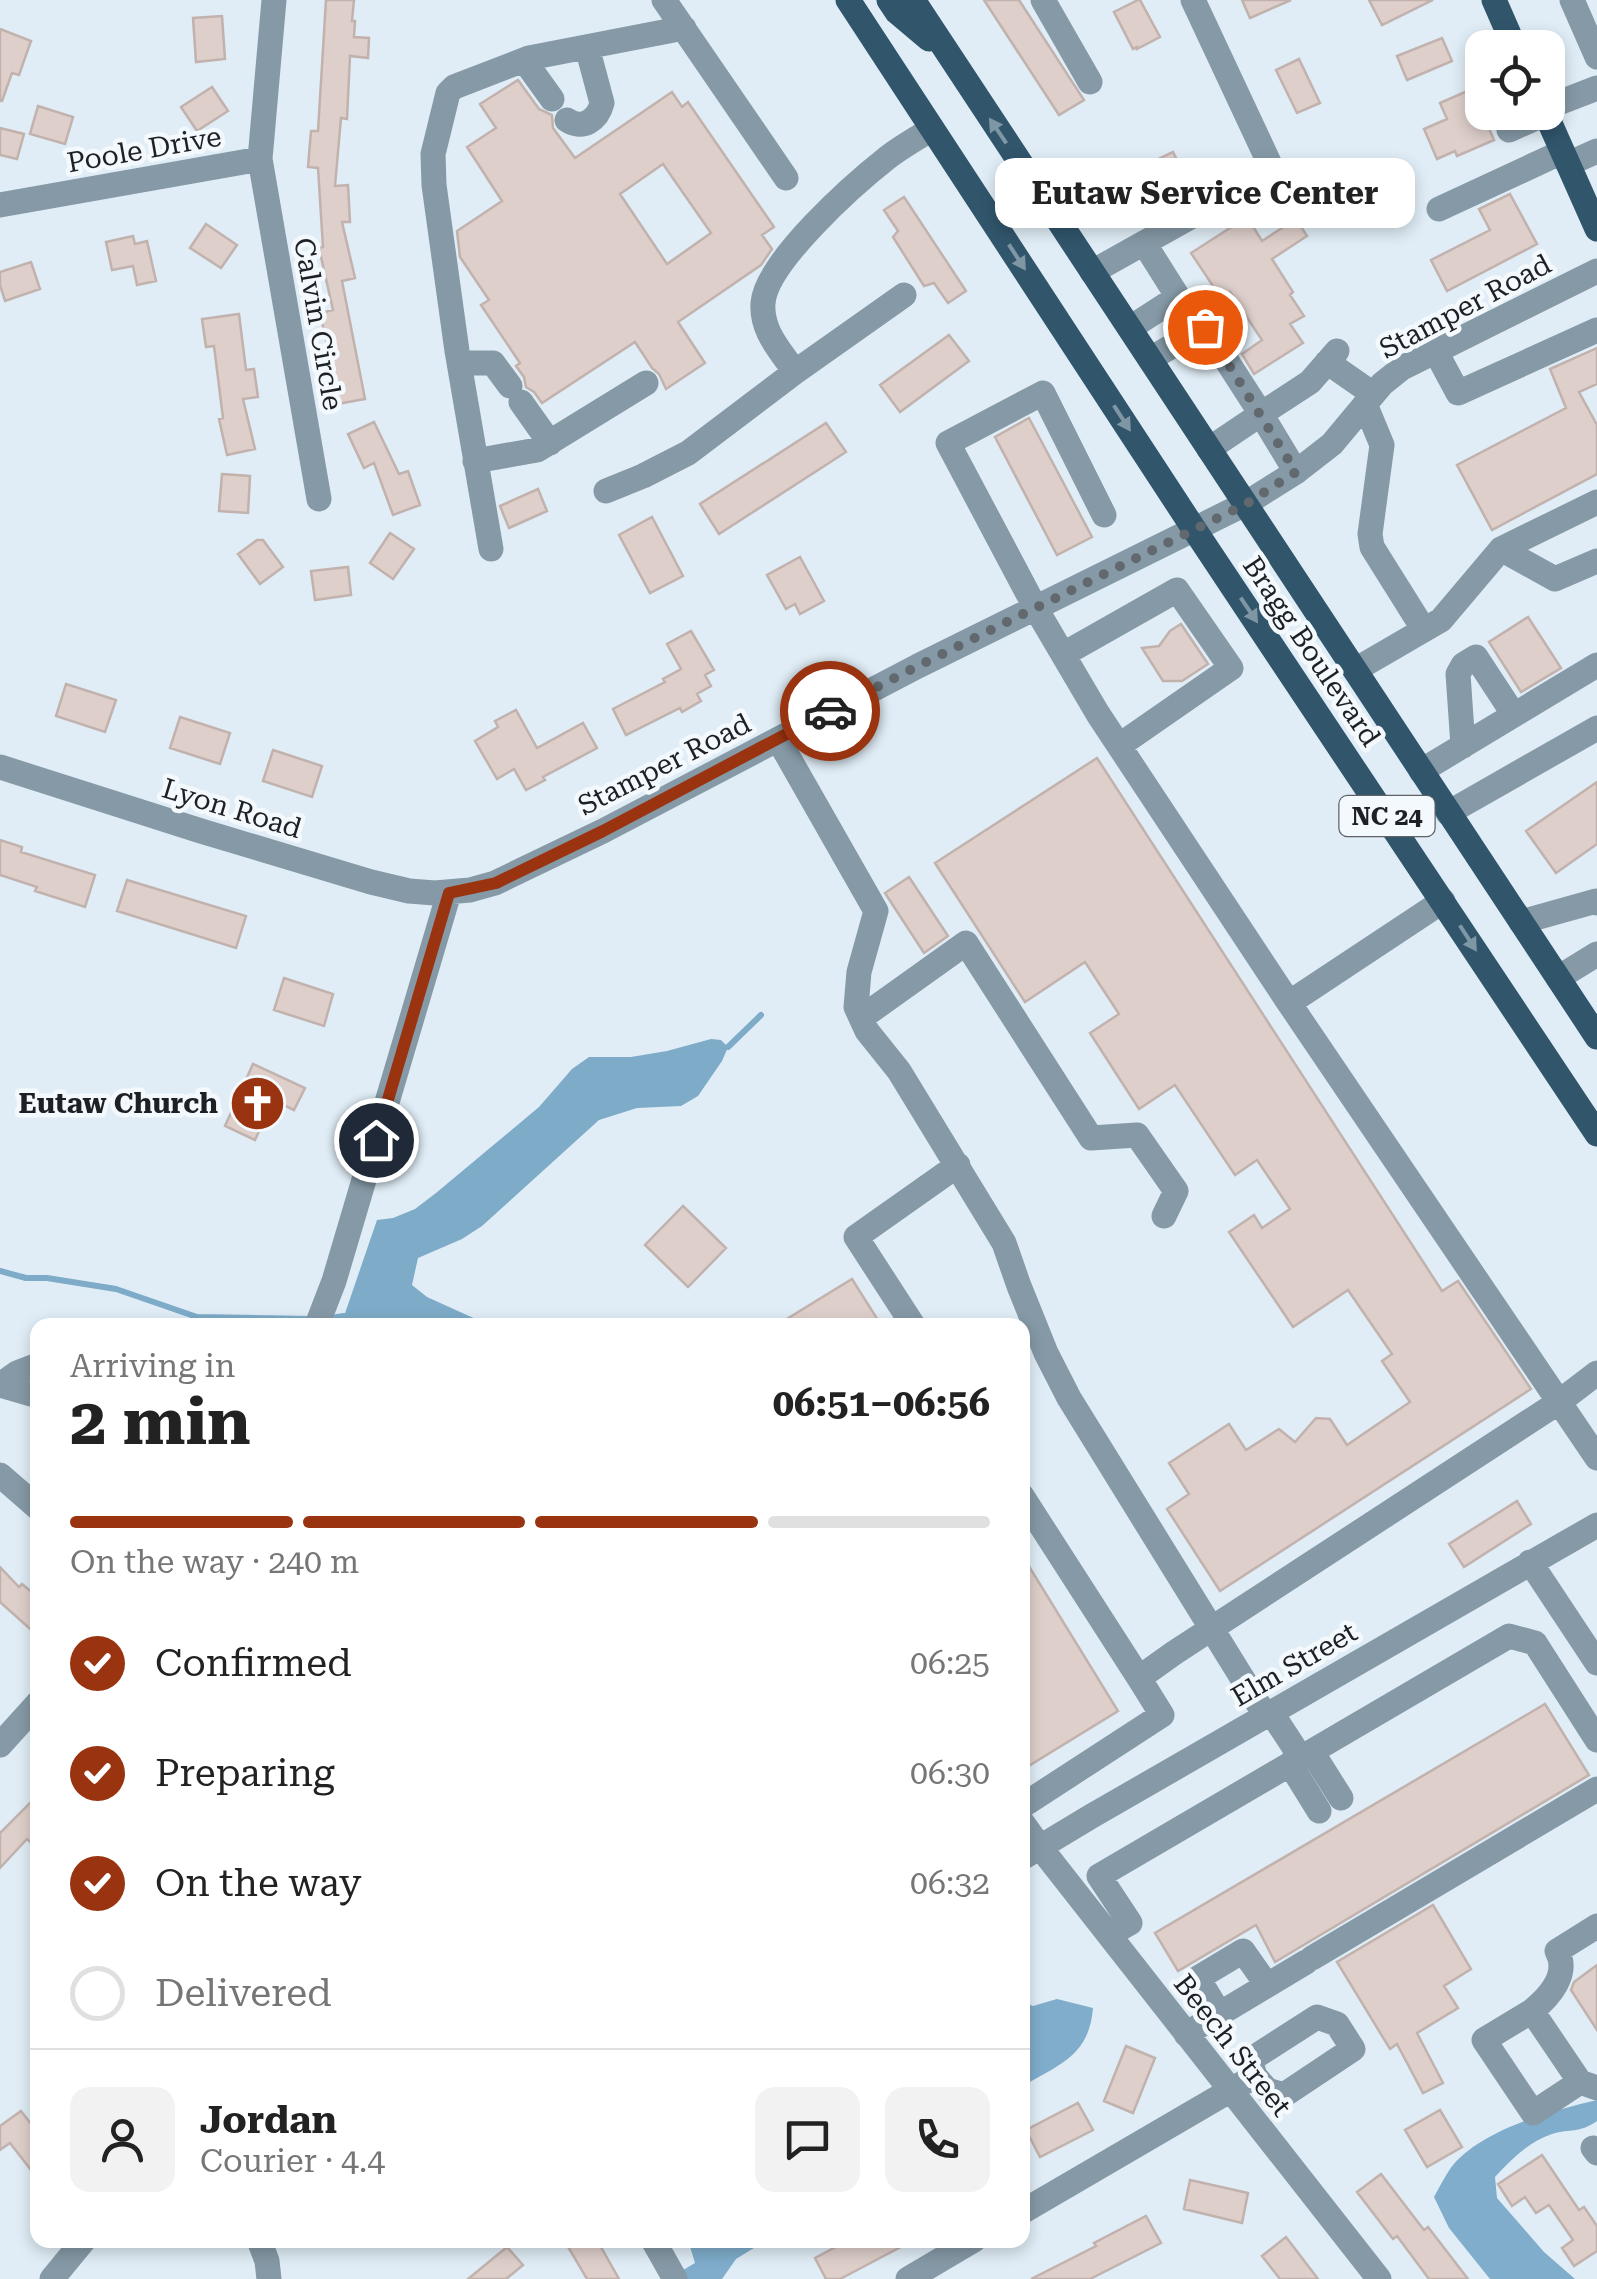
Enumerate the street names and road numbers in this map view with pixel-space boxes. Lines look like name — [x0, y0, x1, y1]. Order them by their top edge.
street label: Poole Drive — [64, 120, 224, 179]
street label: Calvin Circle — [287, 235, 350, 413]
street label: Stamper Road — [1374, 247, 1557, 365]
street label: Bragg Boulevard — [1236, 550, 1387, 752]
street label: Stamper Road — [572, 707, 756, 822]
street label: Lyon Road — [158, 772, 306, 845]
road number: NC 24 — [1340, 796, 1434, 836]
street label: Elm Street — [1226, 1615, 1363, 1714]
street label: Beech Street — [1167, 1968, 1298, 2123]

